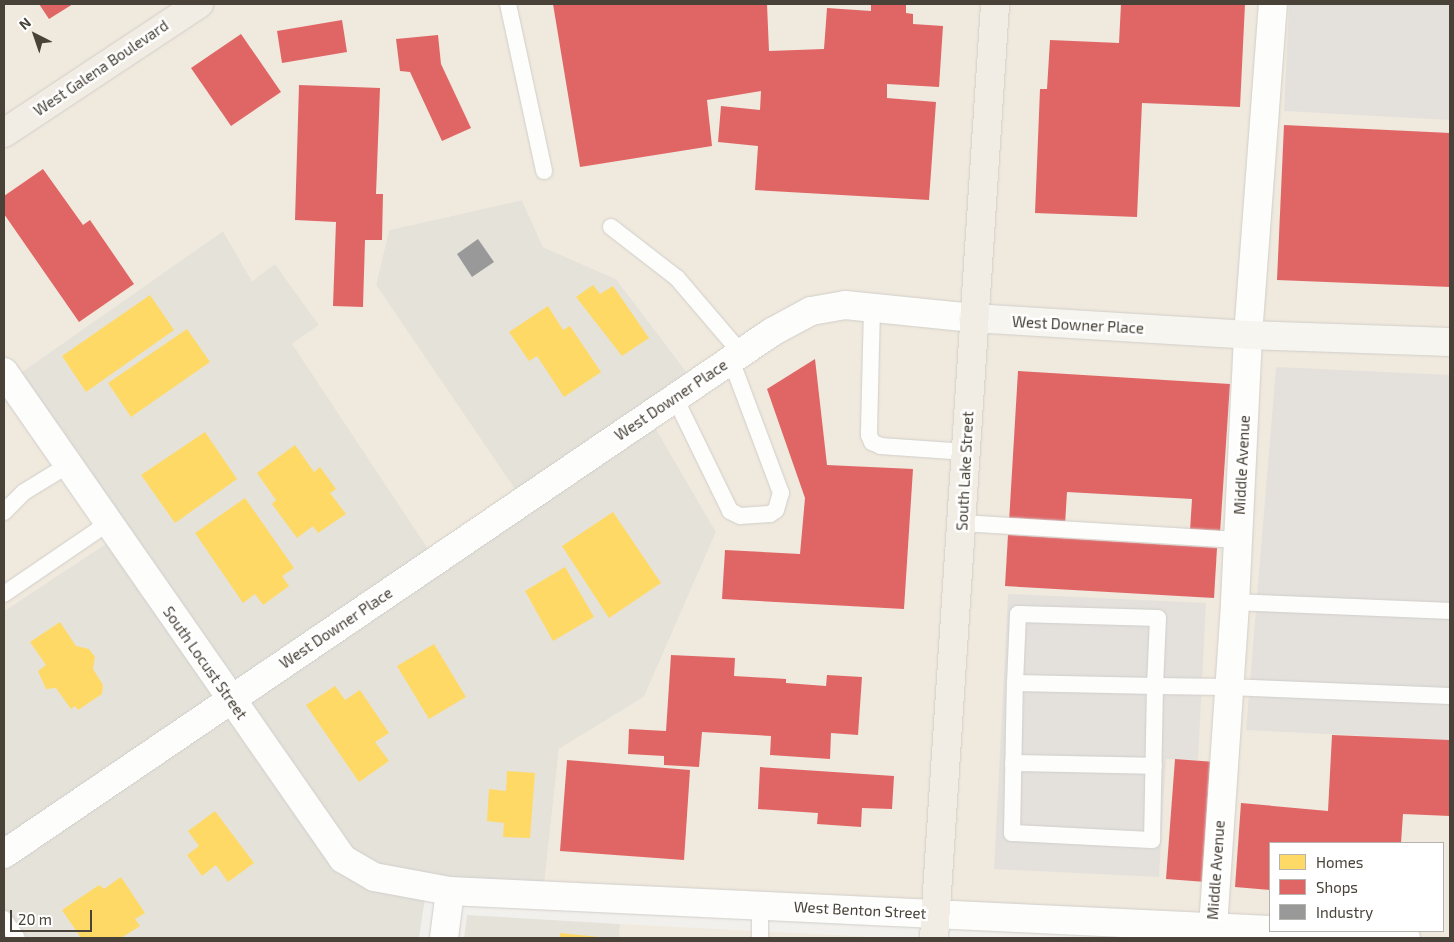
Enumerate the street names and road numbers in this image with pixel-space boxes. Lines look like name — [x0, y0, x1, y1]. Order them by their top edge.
street label: West Galena Boulevard — [30, 16, 172, 120]
street label: West Downer Place — [1011, 313, 1145, 337]
street label: West Downer Place — [611, 356, 731, 444]
street label: South Lake Street — [953, 411, 977, 531]
street label: Middle Avenue — [1230, 415, 1254, 515]
street label: West Downer Place — [276, 584, 396, 672]
street label: South Locust Street — [159, 603, 251, 723]
street label: Middle Avenue — [1204, 819, 1228, 921]
street label: West Benton Street — [793, 898, 927, 922]

